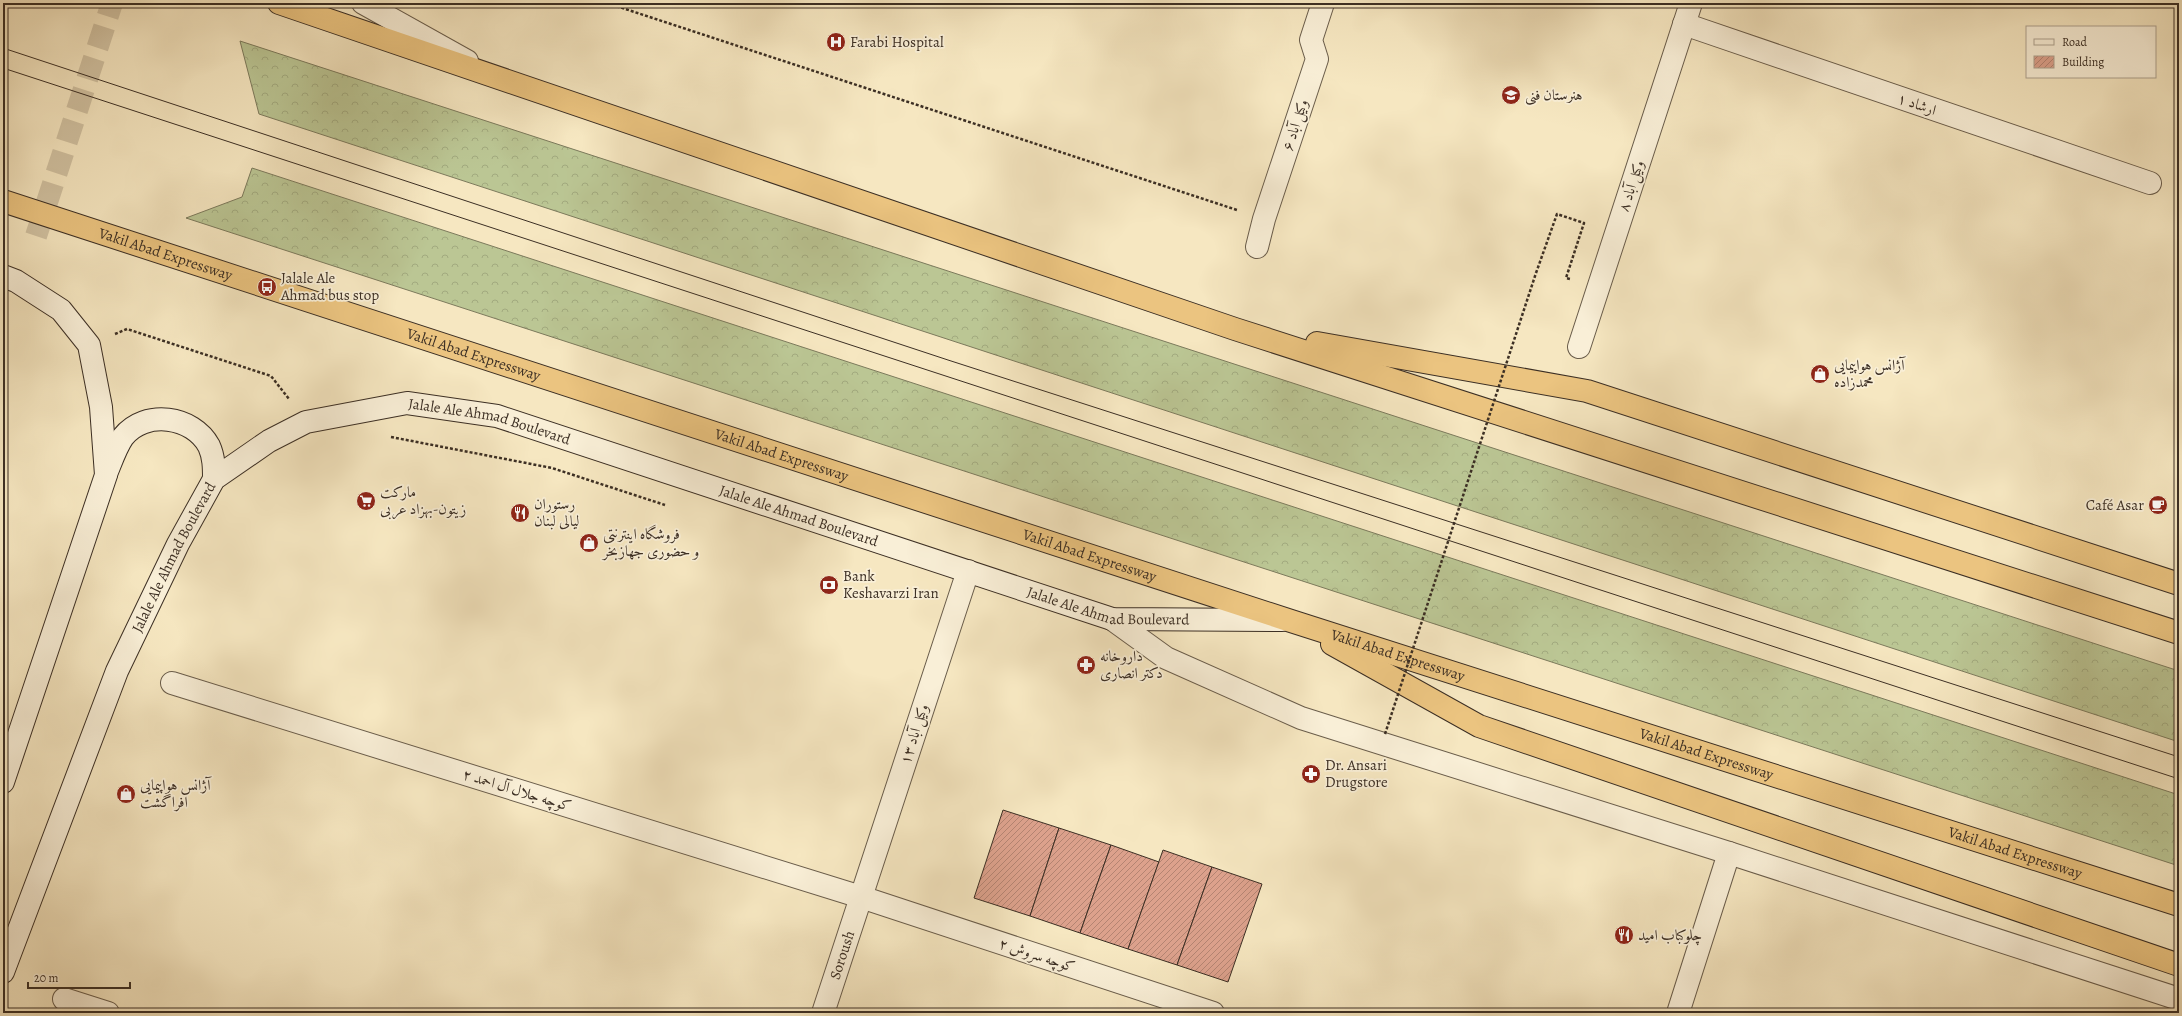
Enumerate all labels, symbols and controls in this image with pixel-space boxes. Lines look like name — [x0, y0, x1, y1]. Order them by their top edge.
legend — [2026, 26, 2156, 78]
hospital icon: Farabi Hospital — [825, 31, 847, 53]
place label: Farabi Hospital — [850, 32, 944, 52]
text: Road — [2062, 34, 2088, 50]
text: Building — [2062, 54, 2104, 70]
school or university icon: هنرستان فنی — [1500, 84, 1522, 106]
place label: هنرستان فنی — [1525, 85, 1583, 106]
street label: ارشاد ۱ — [1895, 88, 1939, 120]
street label: ۶ وکیل آباد — [1277, 97, 1314, 154]
street label: ۸ وکیل آباد — [1613, 158, 1650, 215]
street label: Vakil Abad Expressway — [95, 223, 235, 285]
place label: Jalale Ale Ahmad bus stop — [280, 268, 379, 305]
bus stop icon: Jalale Ale Ahmad bus stop — [256, 276, 278, 298]
street label: Vakil Abad Expressway — [403, 323, 543, 386]
place label: آژانس هواپیمایی محمدزاده — [1834, 355, 1906, 392]
shop icon: آژانس هواپیمایی محمدزاده — [1809, 363, 1831, 385]
street label: Jalale Ale Ahmad Boulevard — [407, 393, 574, 450]
street label: Vakil Abad Expressway — [711, 423, 851, 486]
street label: Jalale Ale Ahmad Boulevard — [127, 478, 221, 636]
street label: Jalale Ale Ahmad Boulevard — [717, 480, 882, 551]
place label: مارکت زیتون-بهزاد عربی — [380, 482, 466, 520]
supermarket icon: مارکت زیتون-بهزاد عربی — [355, 490, 377, 512]
place label: رستوران لیالی لبنان — [534, 494, 579, 531]
cafe icon: Café Asar — [2147, 494, 2169, 516]
place label: Café Asar — [2086, 495, 2144, 515]
restaurant icon: رستوران لیالی لبنان — [509, 502, 531, 524]
place label: فروشگاه اینترنتی و حضوری جهازبخر — [601, 524, 699, 561]
street label: Vakil Abad Expressway — [1019, 524, 1159, 587]
shop icon: فروشگاه اینترنتی و حضوری جهازبخر — [578, 532, 600, 554]
place label: Bank Keshavarzi Iran — [843, 566, 939, 603]
bank icon: Bank Keshavarzi Iran — [818, 574, 840, 596]
street label: Jalale Ale Ahmad Boulevard — [1024, 582, 1190, 629]
street label: Vakil Abad Expressway — [1327, 624, 1468, 686]
place label: داروخانه دکتر انصاری — [1100, 646, 1163, 683]
pharmacy icon: داروخانه دکتر انصاری — [1075, 654, 1097, 676]
street label: ۱۳ وکیل آباد — [895, 702, 934, 767]
street label: Vakil Abad Expressway — [1636, 723, 1776, 785]
place label: Dr. Ansari Drugstore — [1325, 755, 1388, 792]
pharmacy icon: Dr. Ansari Drugstore — [1300, 763, 1322, 785]
street label: کوچه جلال آل احمد ۲ — [460, 764, 574, 817]
place label: آژانس هواپیمایی افراگشت — [140, 775, 212, 812]
shop icon: آژانس هواپیمایی افراگشت — [115, 783, 137, 805]
street label: Vakil Abad Expressway — [1945, 822, 2085, 883]
restaurant icon: چلوکباب امید — [1613, 924, 1635, 946]
place label: چلوکباب امید — [1638, 925, 1702, 946]
street label: Soroush — [825, 928, 859, 982]
street label: کوچه سروش ۲ — [996, 933, 1078, 978]
scale bar — [28, 964, 130, 990]
text: 20 m — [34, 970, 58, 986]

